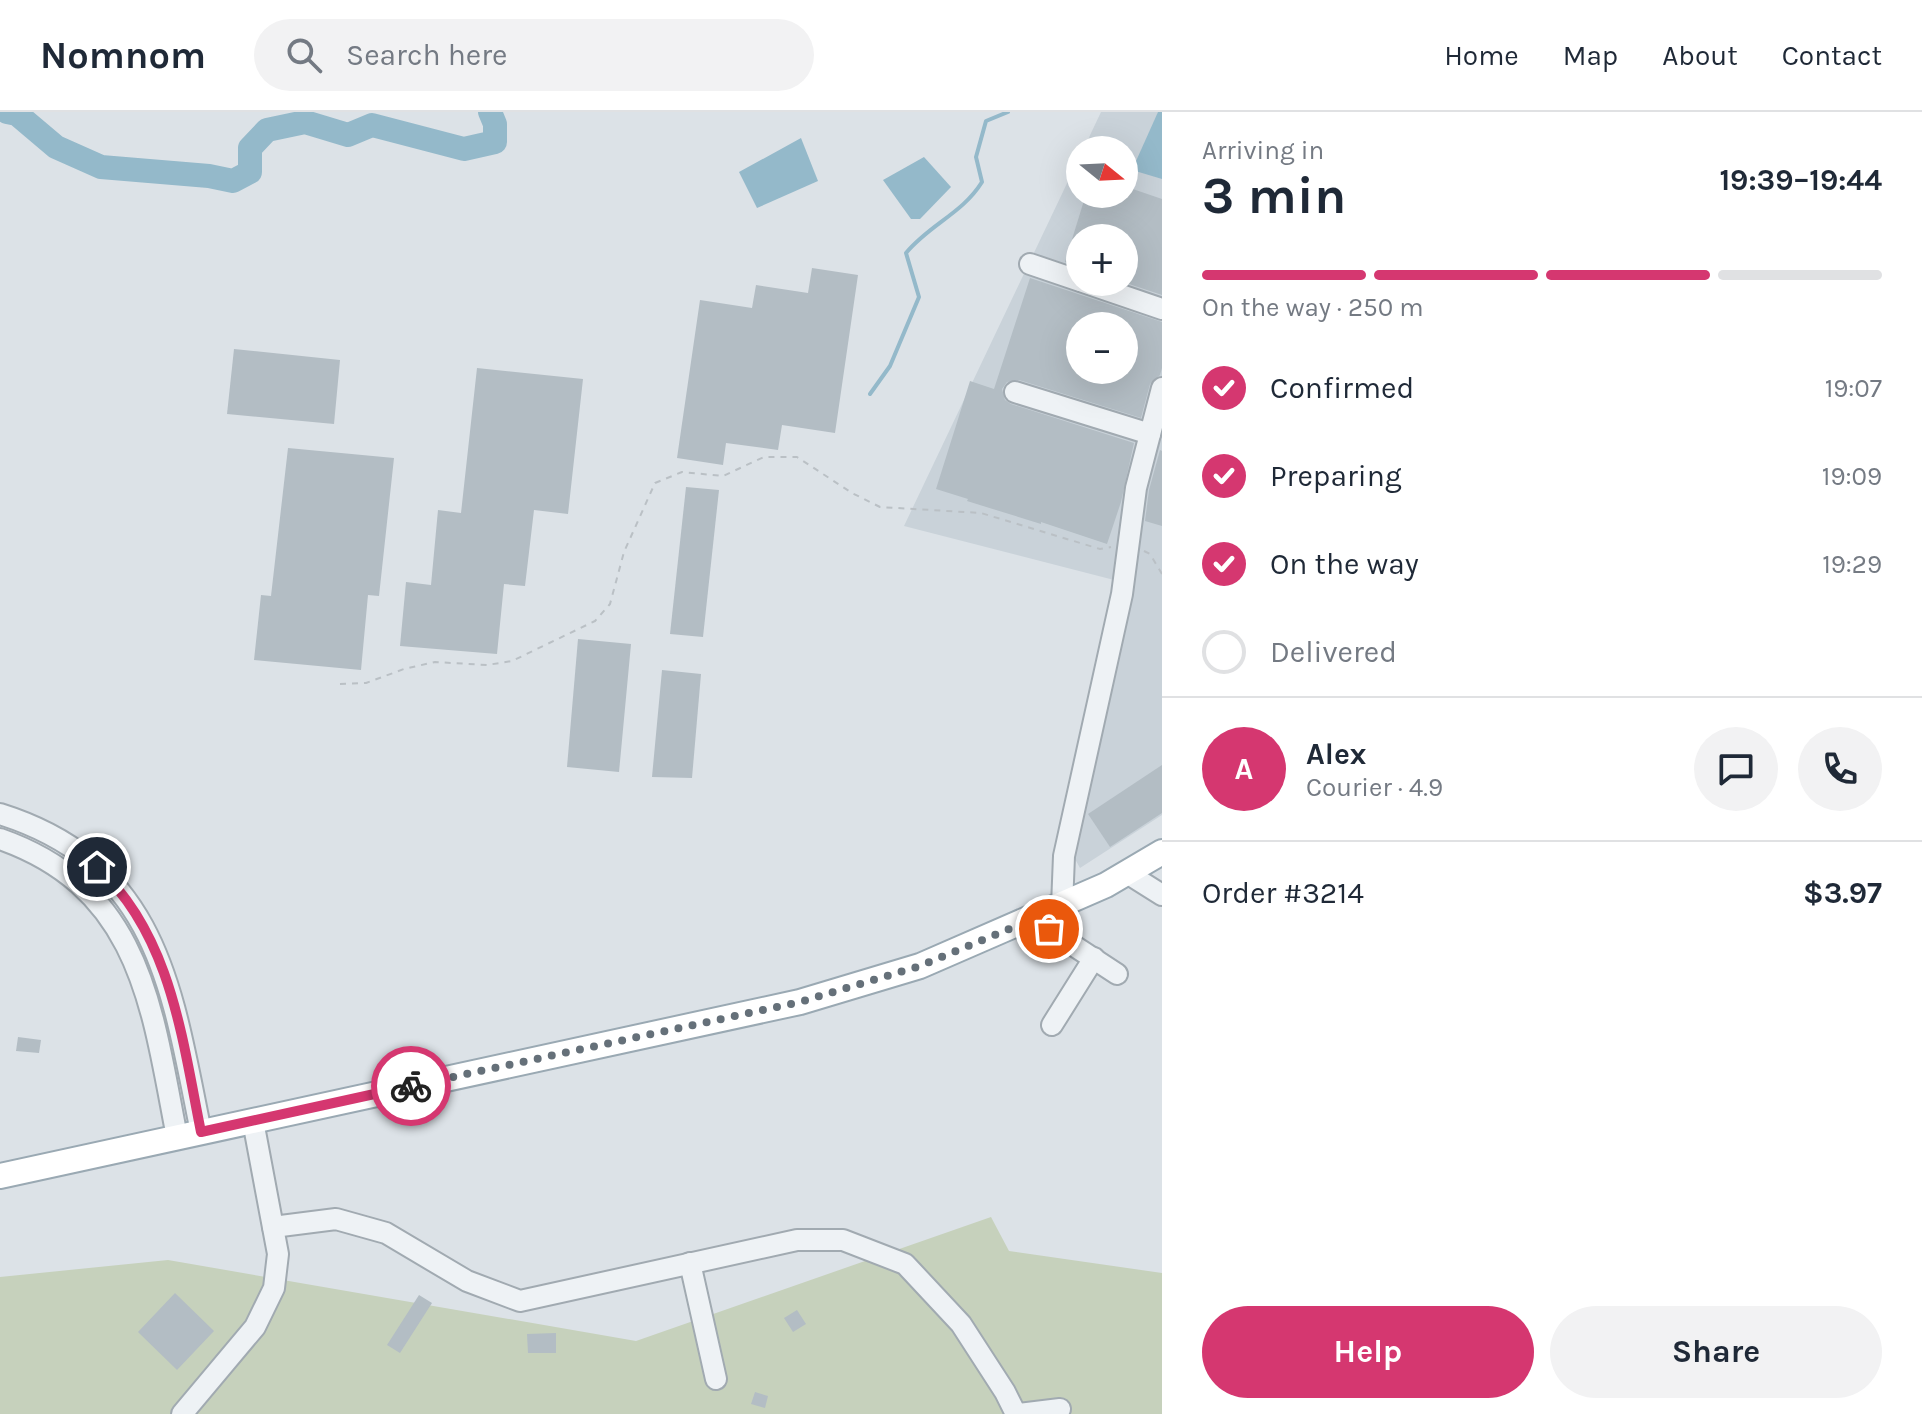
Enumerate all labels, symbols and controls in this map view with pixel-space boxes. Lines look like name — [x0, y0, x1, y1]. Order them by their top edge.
search box — [254, 19, 814, 91]
text: Nomnom — [40, 33, 206, 78]
icon: search — [282, 33, 326, 77]
text: Search here — [346, 37, 507, 73]
text: Home — [1444, 39, 1519, 72]
text: Map — [1563, 39, 1618, 72]
text: About — [1662, 39, 1738, 72]
text: Contact — [1782, 39, 1882, 72]
text: Arriving in — [1202, 135, 1324, 166]
north arrow — [1066, 136, 1138, 208]
map controls — [1066, 136, 1138, 384]
text: 19:39–19:44 — [1719, 162, 1882, 198]
text: 3 min — [1202, 165, 1346, 226]
button: + — [1066, 224, 1138, 296]
text: On the way · 250 m — [1202, 292, 1424, 323]
button: − — [1066, 312, 1138, 384]
icon: check — [1202, 366, 1246, 410]
text: Confirmed — [1270, 370, 1414, 406]
text: 19:07 — [1825, 373, 1882, 404]
icon: check — [1202, 454, 1246, 498]
text: Preparing — [1270, 458, 1402, 494]
text: 19:09 — [1822, 461, 1882, 492]
icon: check — [1202, 542, 1246, 586]
text: On the way — [1270, 546, 1419, 582]
text: 19:29 — [1822, 549, 1882, 580]
text: Delivered — [1270, 634, 1397, 670]
button: chat — [1694, 727, 1778, 811]
button: phone — [1798, 727, 1882, 811]
text: Alex — [1306, 736, 1366, 772]
text: A — [1235, 751, 1253, 787]
text: Courier · 4.9 — [1306, 772, 1443, 803]
pin — [63, 833, 131, 901]
icon: home — [75, 845, 119, 889]
text: Order #3214 — [1202, 875, 1364, 911]
text: $3.97 — [1803, 875, 1882, 911]
pin — [1015, 895, 1083, 963]
icon: bag — [1027, 907, 1071, 951]
courier — [371, 1046, 451, 1126]
icon: bike — [389, 1064, 433, 1108]
button: Help — [1202, 1306, 1534, 1398]
button: Share — [1550, 1306, 1882, 1398]

